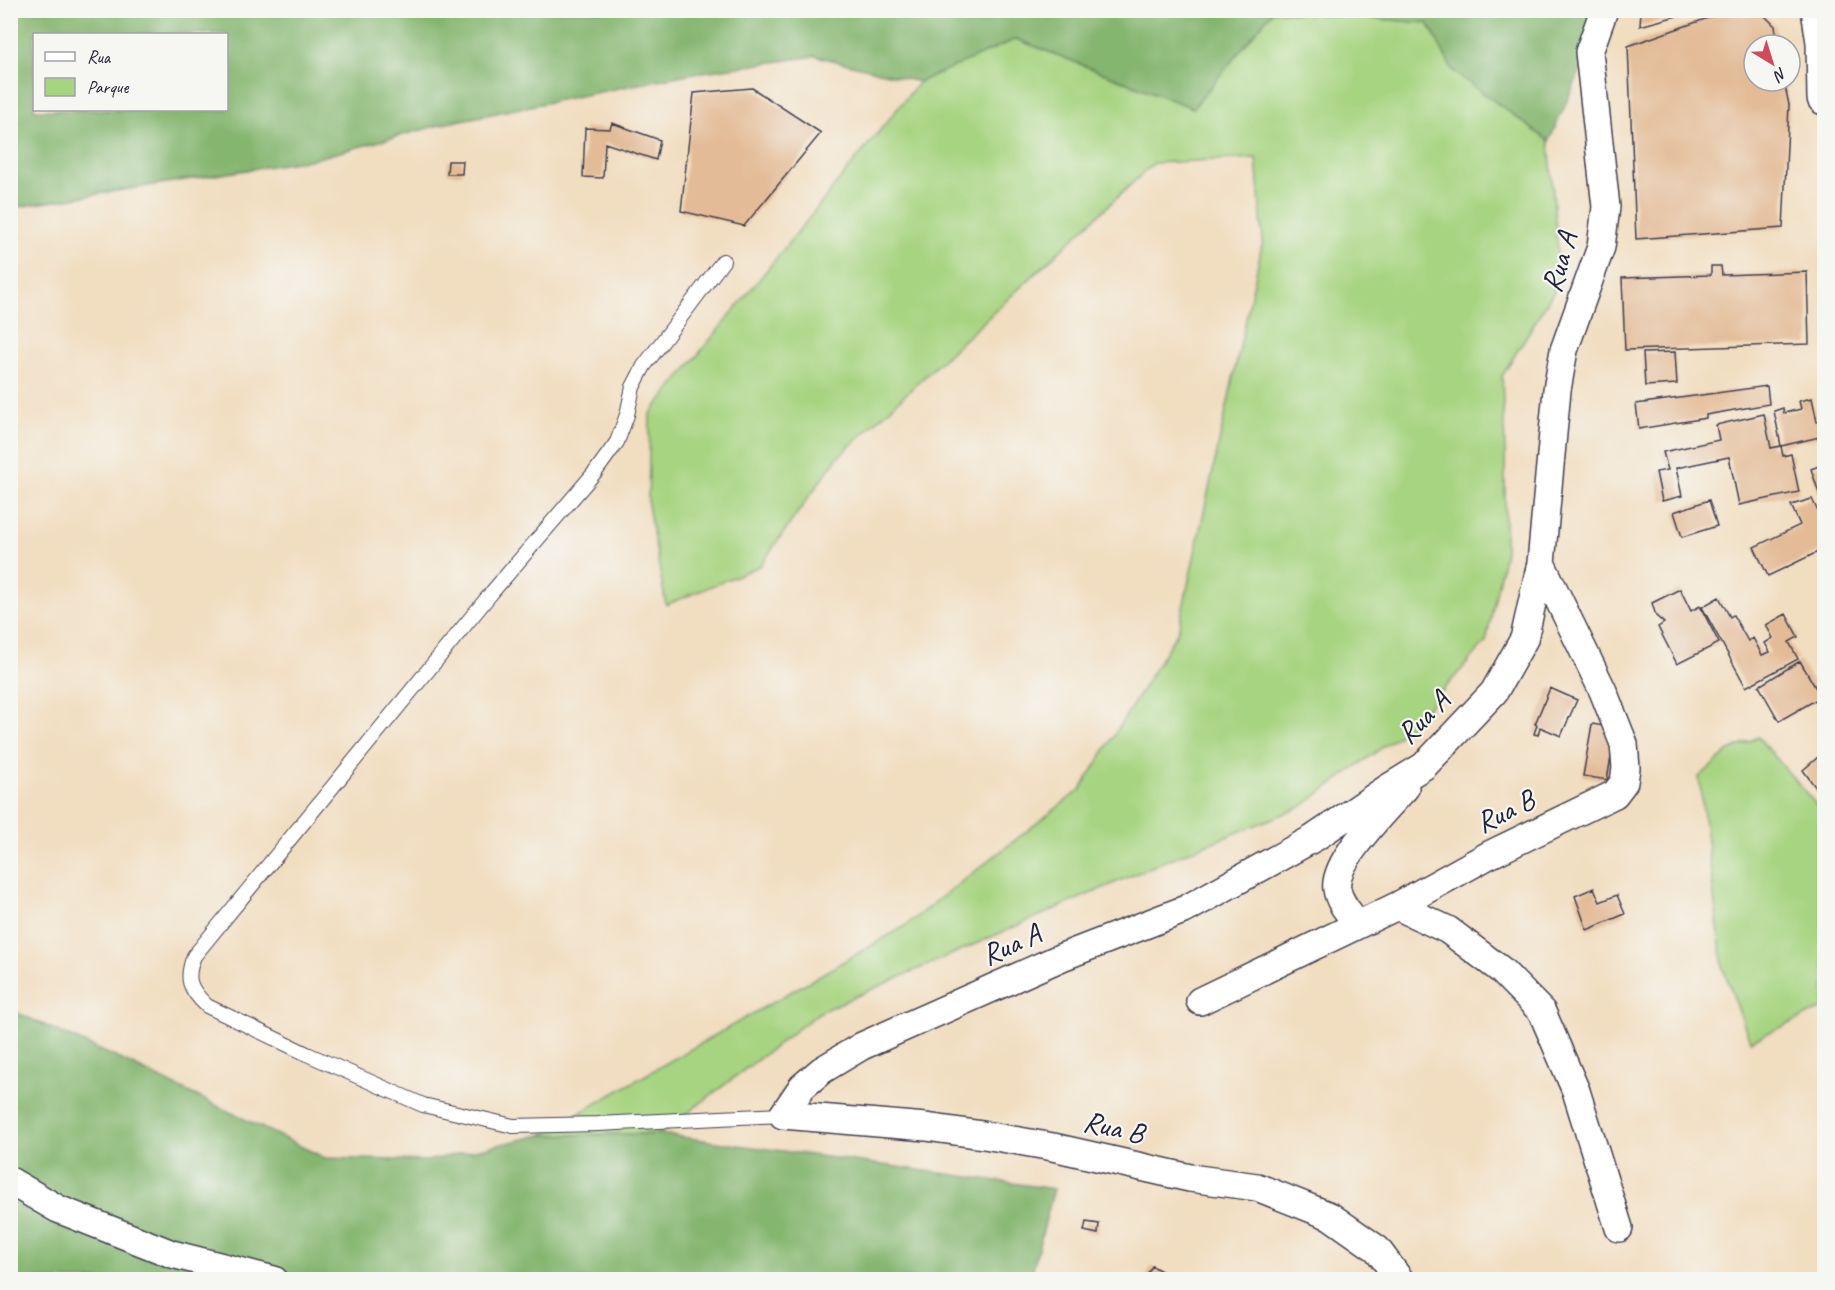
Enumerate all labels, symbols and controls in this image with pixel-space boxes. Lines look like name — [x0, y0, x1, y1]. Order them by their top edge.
legend — [33, 33, 228, 111]
north arrow — [1742, 33, 1802, 93]
text: Rua — [87, 46, 112, 68]
text: N — [1768, 63, 1791, 87]
text: Parque — [87, 76, 129, 98]
street label: Rua A — [1532, 226, 1587, 297]
street label: Rua A — [1388, 681, 1459, 752]
street label: Rua B — [1469, 779, 1543, 841]
street label: Rua A — [976, 914, 1048, 974]
street label: Rua B — [1080, 1102, 1151, 1153]

